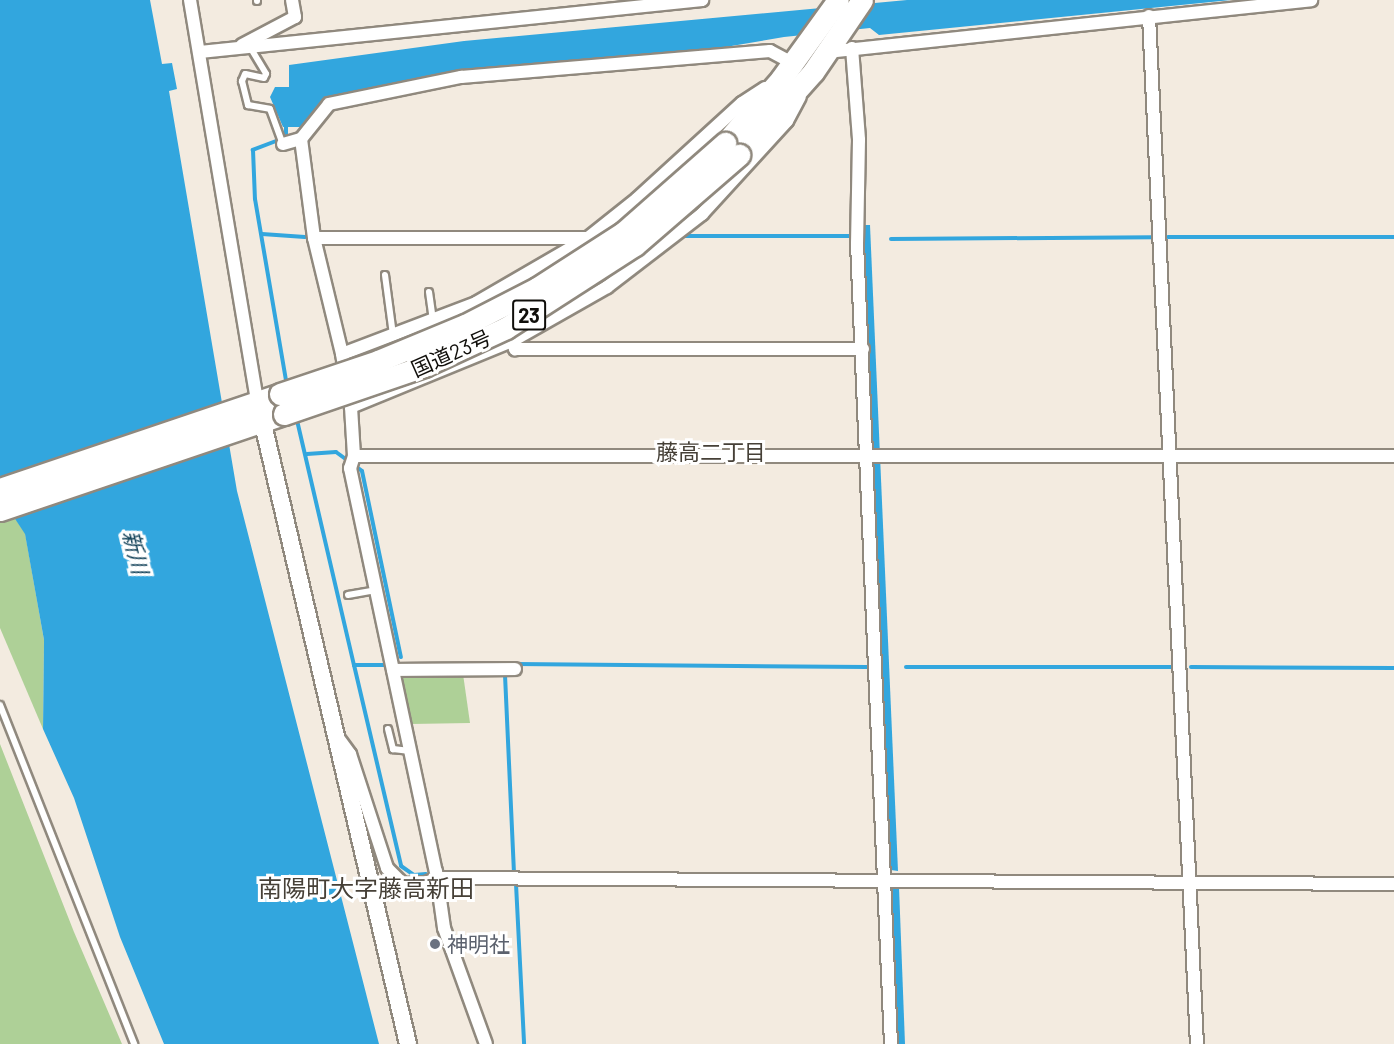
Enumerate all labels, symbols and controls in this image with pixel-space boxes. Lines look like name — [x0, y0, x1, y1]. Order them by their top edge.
road number: 23 — [511, 298, 547, 332]
street label: 国道23号 — [407, 324, 495, 382]
district label: 藤高二丁目 — [656, 439, 766, 465]
water label: 新川 — [118, 527, 154, 577]
district label: 南陽町大字藤高新田 — [258, 874, 474, 902]
place label: 神明社 — [447, 931, 510, 957]
marker: 神明社 — [428, 937, 442, 951]

